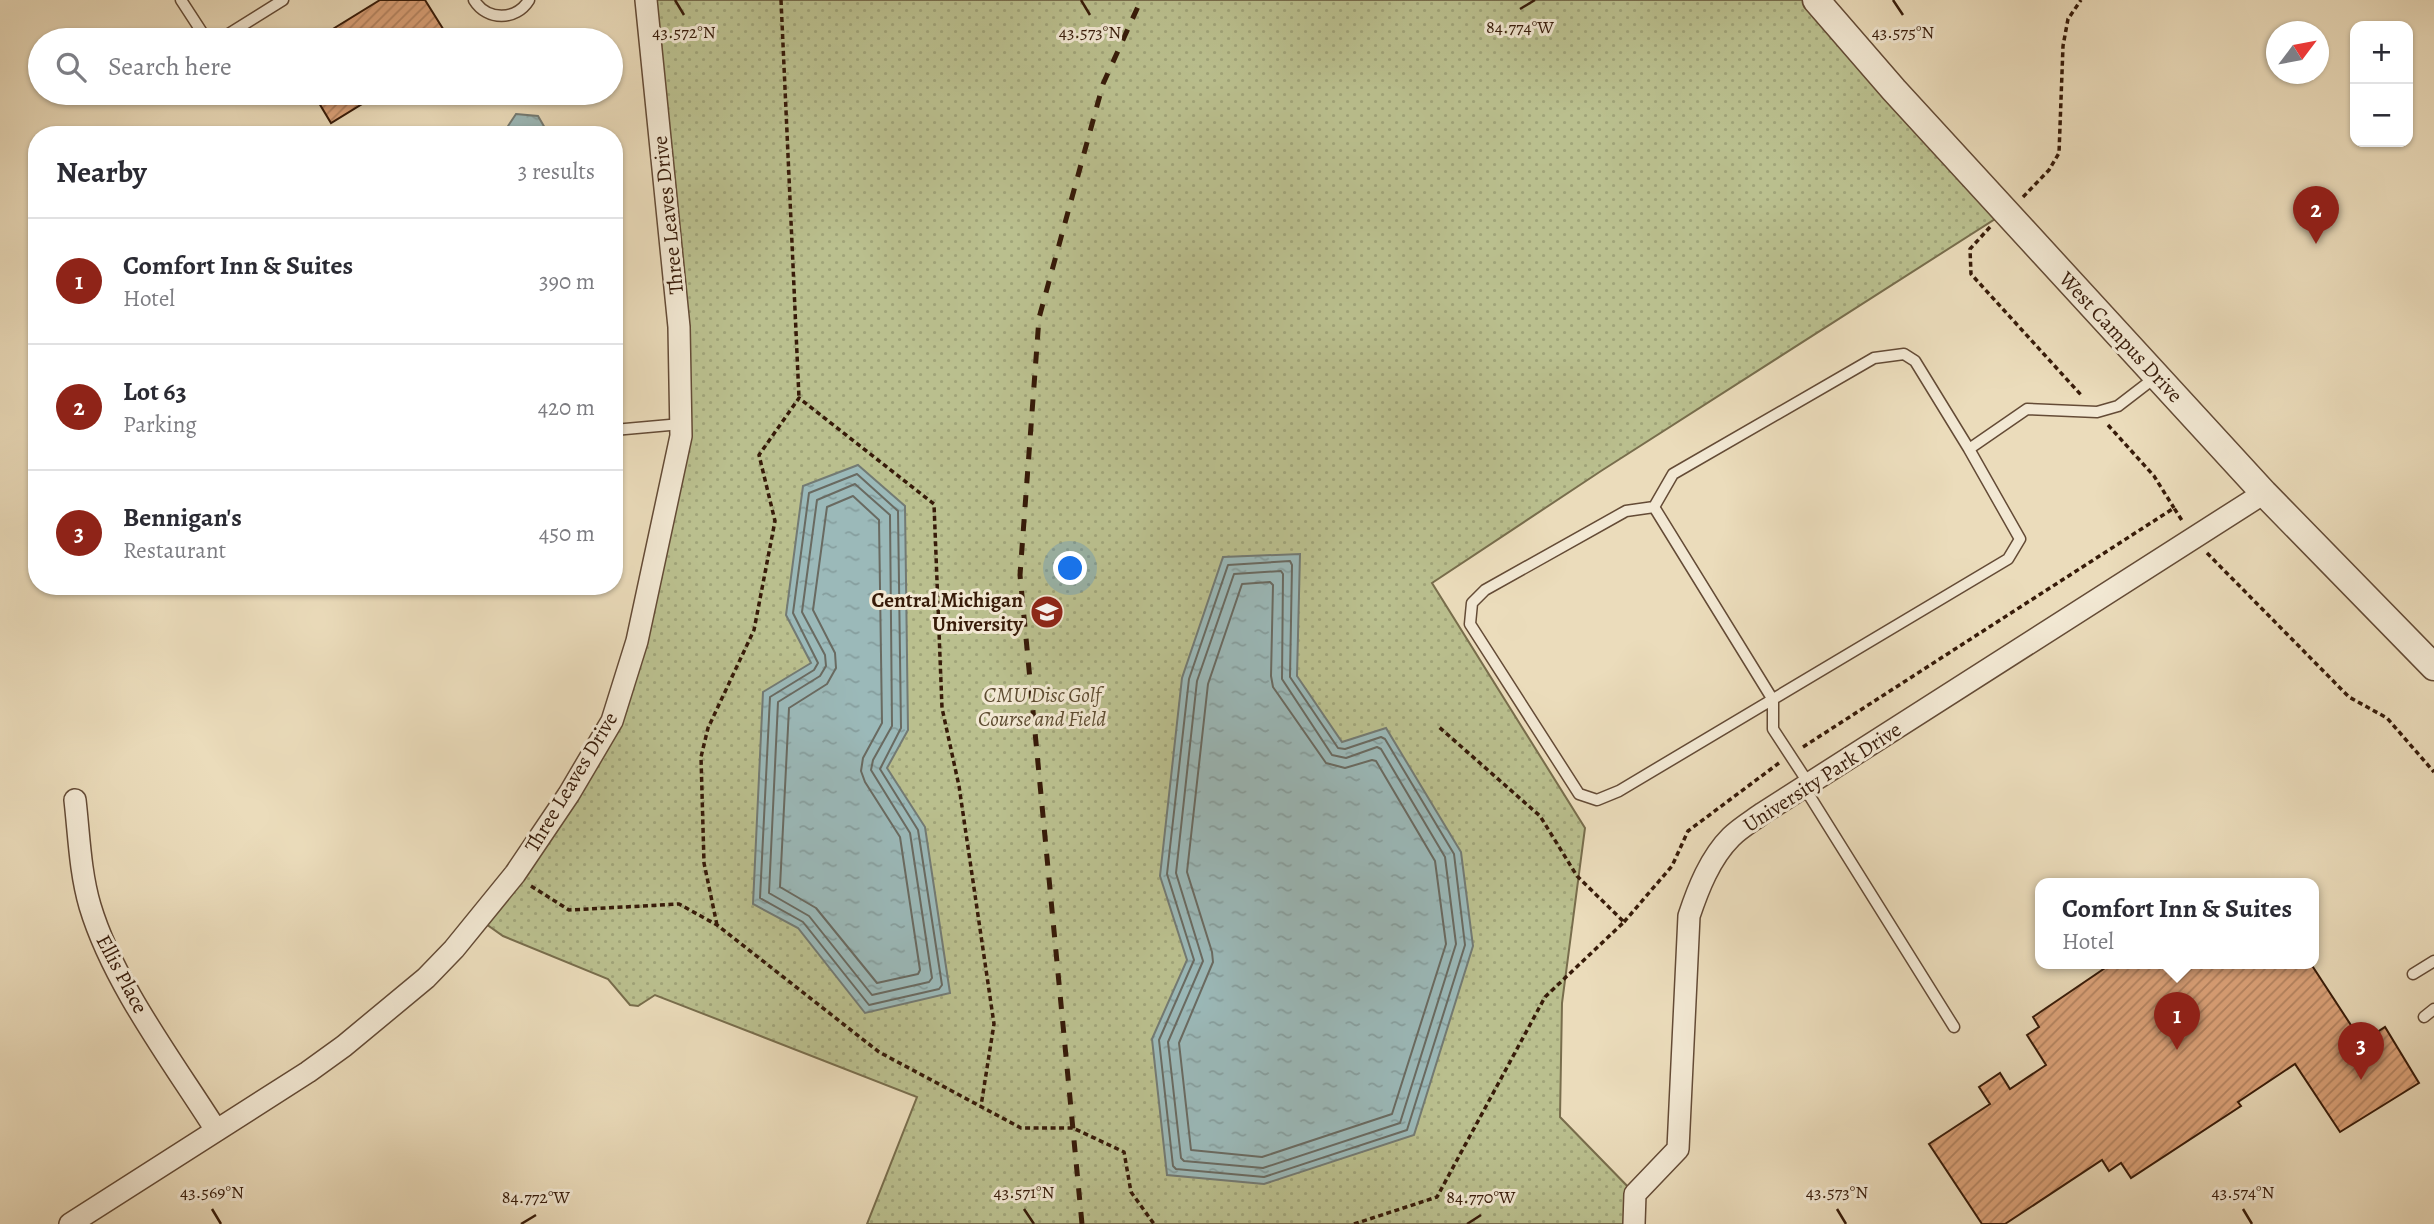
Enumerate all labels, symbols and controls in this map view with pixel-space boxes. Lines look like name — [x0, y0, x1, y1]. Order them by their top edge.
text: 84.774°W — [1486, 15, 1554, 39]
text: 43.572°N — [652, 20, 716, 44]
text: 43.573°N — [1059, 20, 1121, 44]
text: 43.575°N — [1872, 20, 1934, 44]
north arrow — [2266, 21, 2329, 84]
map controls — [2350, 21, 2413, 147]
button: + — [2350, 21, 2413, 84]
search box — [28, 28, 623, 105]
icon: search — [52, 48, 90, 86]
text: Search here — [108, 49, 232, 84]
button: − — [2350, 84, 2413, 147]
street label: Three Leaves Drive — [646, 134, 690, 296]
text: Nearby — [56, 152, 147, 192]
text: 3 results — [518, 156, 595, 187]
pin: 2 — [2293, 186, 2339, 244]
text: Comfort Inn & Suites — [123, 248, 353, 283]
street label: West Campus Drive — [2052, 265, 2189, 409]
text: 1 — [75, 266, 83, 297]
text: 390 m — [539, 266, 595, 297]
text: Hotel — [123, 283, 175, 314]
text: Lot 63 — [123, 374, 187, 409]
text: 2 — [73, 392, 85, 423]
text: 420 m — [538, 392, 595, 423]
text: Parking — [123, 409, 197, 440]
text: Bennigan's — [123, 500, 242, 535]
text: 3 — [74, 518, 84, 549]
text: 450 m — [539, 518, 595, 549]
text: Restaurant — [123, 535, 226, 566]
your location — [1053, 551, 1087, 585]
place label: Central Michigan University — [872, 586, 1024, 638]
school or university icon: Central Michigan University — [1028, 593, 1066, 631]
park label: CMU Disc Golf Course and Field — [978, 681, 1106, 733]
street label: Three Leaves Drive — [518, 707, 624, 857]
street label: University Park Drive — [1738, 715, 1906, 839]
popup — [2035, 878, 2319, 969]
text: Comfort Inn & Suites — [2062, 891, 2292, 926]
text: Hotel — [2062, 926, 2114, 957]
street label: Ellis Place — [90, 930, 154, 1018]
pin: 1 — [2154, 992, 2200, 1050]
pin: 3 — [2338, 1022, 2384, 1080]
text: 43.569°N — [180, 1180, 244, 1204]
text: 43.571°N — [994, 1180, 1055, 1204]
text: 43.573°N — [1806, 1180, 1868, 1204]
text: 43.574°N — [2212, 1180, 2275, 1204]
text: 84.772°W — [502, 1185, 570, 1209]
text: 84.770°W — [1446, 1185, 1516, 1209]

